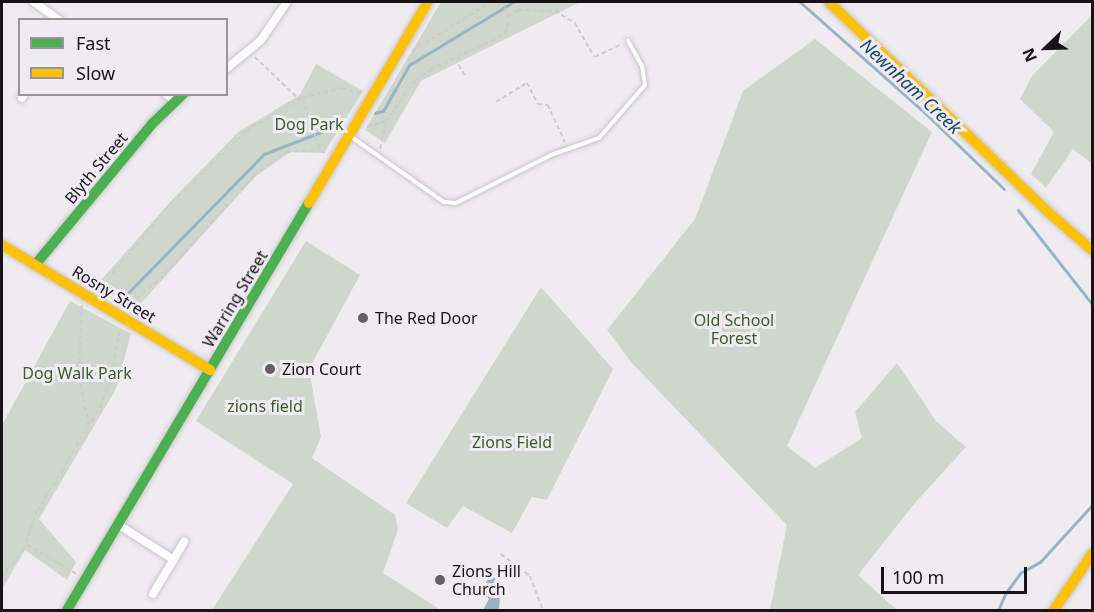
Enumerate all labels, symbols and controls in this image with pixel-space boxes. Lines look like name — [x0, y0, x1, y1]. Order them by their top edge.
legend — [18, 18, 228, 96]
north arrow — [1016, 18, 1076, 78]
text: Fast — [76, 31, 111, 55]
water label: Newnham Creek — [856, 34, 966, 138]
text: N — [1017, 45, 1042, 65]
text: Slow — [76, 61, 115, 85]
park label: Dog Park — [274, 114, 344, 134]
street label: Blyth Street — [61, 128, 131, 208]
street label: Warring Street — [199, 247, 271, 351]
street label: Rosny Street — [69, 262, 159, 326]
place label: The Red Door — [375, 308, 478, 328]
park label: Old School Forest — [694, 310, 774, 348]
marker: The Red Door — [356, 311, 370, 325]
place label: Zion Court — [282, 359, 361, 379]
marker: Zion Court — [263, 362, 277, 376]
park label: Dog Walk Park — [22, 363, 132, 383]
park label: zions field — [227, 396, 303, 416]
park label: Zions Field — [472, 432, 552, 452]
scale bar — [884, 555, 1030, 593]
place label: Zions Hill Church — [452, 561, 521, 599]
text: 100 m — [892, 565, 944, 589]
marker: Zions Hill Church — [433, 573, 447, 587]

